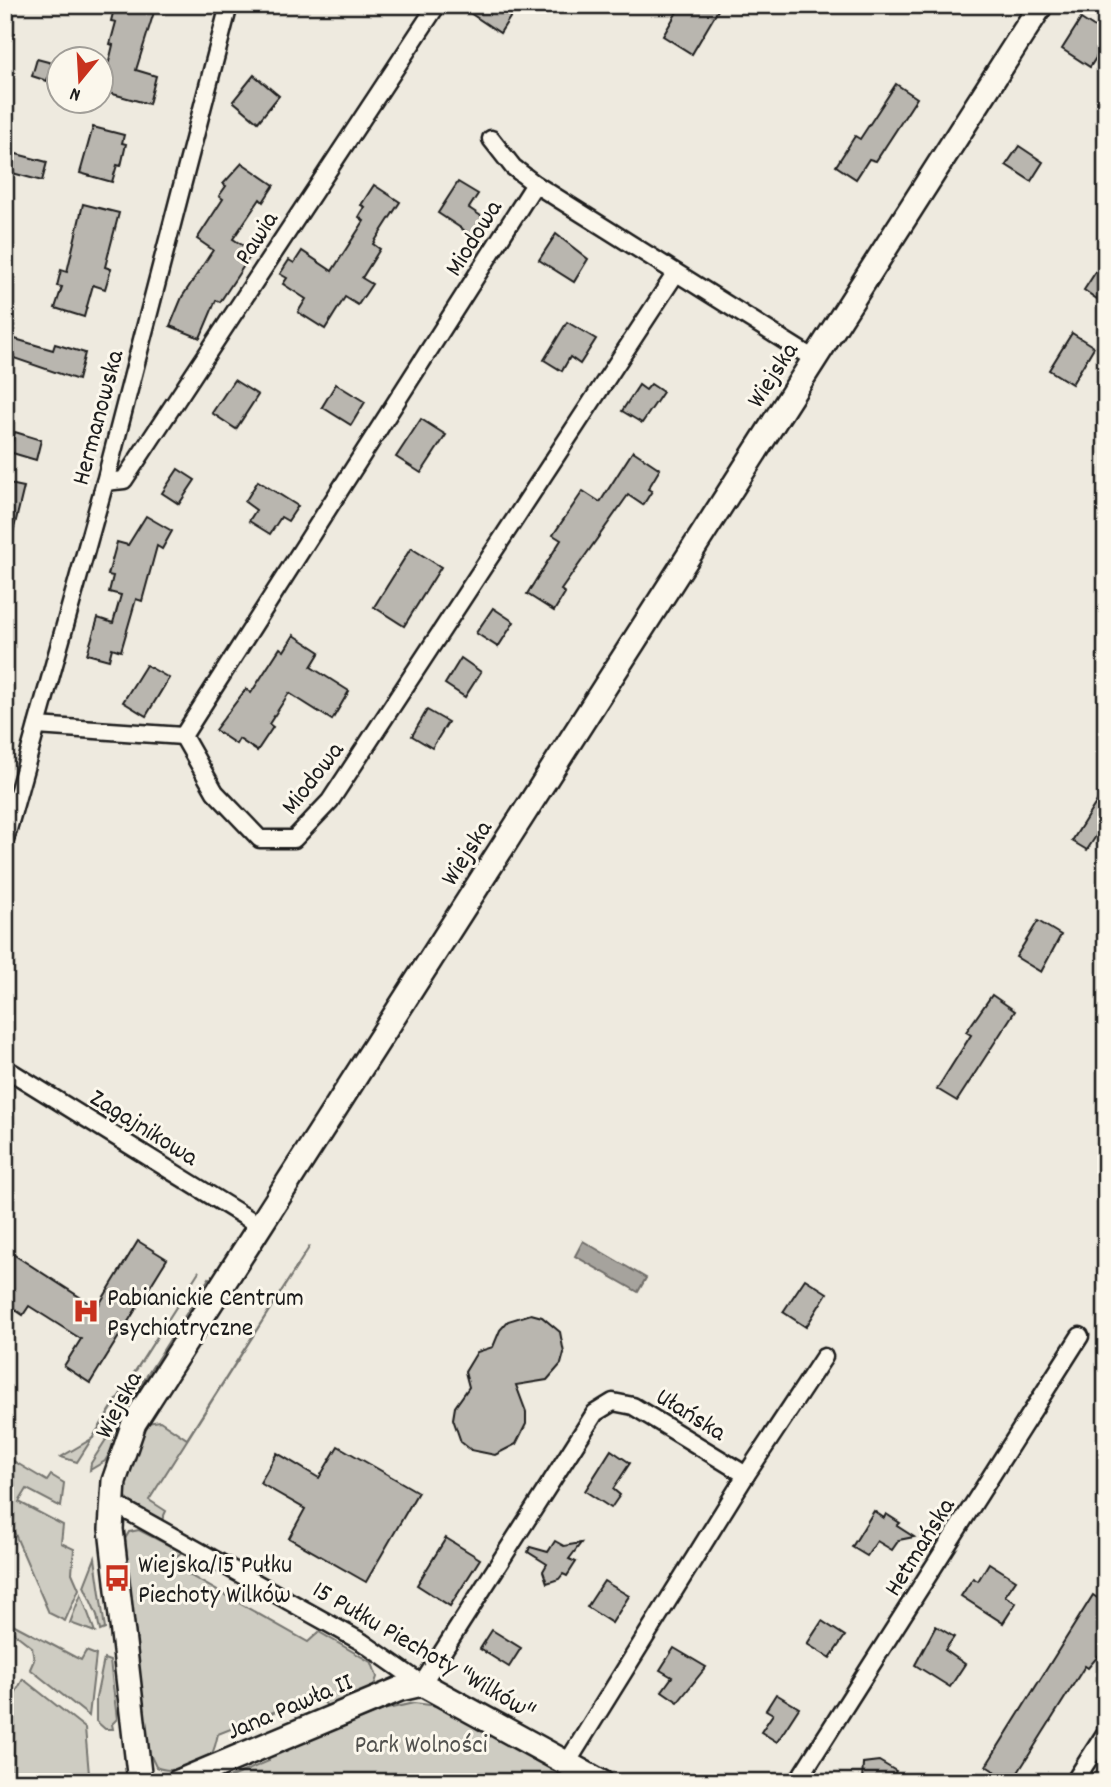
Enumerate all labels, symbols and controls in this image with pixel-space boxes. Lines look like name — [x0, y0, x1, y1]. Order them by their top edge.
north arrow — [46, 46, 116, 116]
text: N — [67, 79, 84, 107]
street label: Miodowa — [437, 193, 513, 284]
street label: Pawia — [227, 204, 290, 273]
street label: Wiejska — [739, 335, 809, 416]
street label: Hermanowska — [64, 345, 135, 490]
street label: Miodowa — [273, 734, 355, 824]
street label: Wiejska — [433, 813, 503, 894]
street label: Zagajnikowa — [82, 1081, 205, 1177]
place label: Pabianickie Centrum Psychiatryczne — [107, 1281, 304, 1348]
hospital icon: Pabianickie Centrum Psychiatryczne — [71, 1296, 101, 1326]
street label: Wiejska — [87, 1365, 154, 1446]
street label: Ułańska — [648, 1380, 733, 1453]
street label: Hetmańska — [876, 1491, 966, 1604]
place label: Wiejska/15 Pułku Piechoty Wilków — [138, 1548, 292, 1615]
bus stop icon: Wiejska/15 Pułku Piechoty Wilków — [102, 1563, 132, 1593]
street label: 15 Pułku Piechoty "Wilków" — [305, 1573, 542, 1731]
street label: Jana Pawła II — [222, 1665, 359, 1751]
park label: Park Wolności — [355, 1728, 488, 1765]

